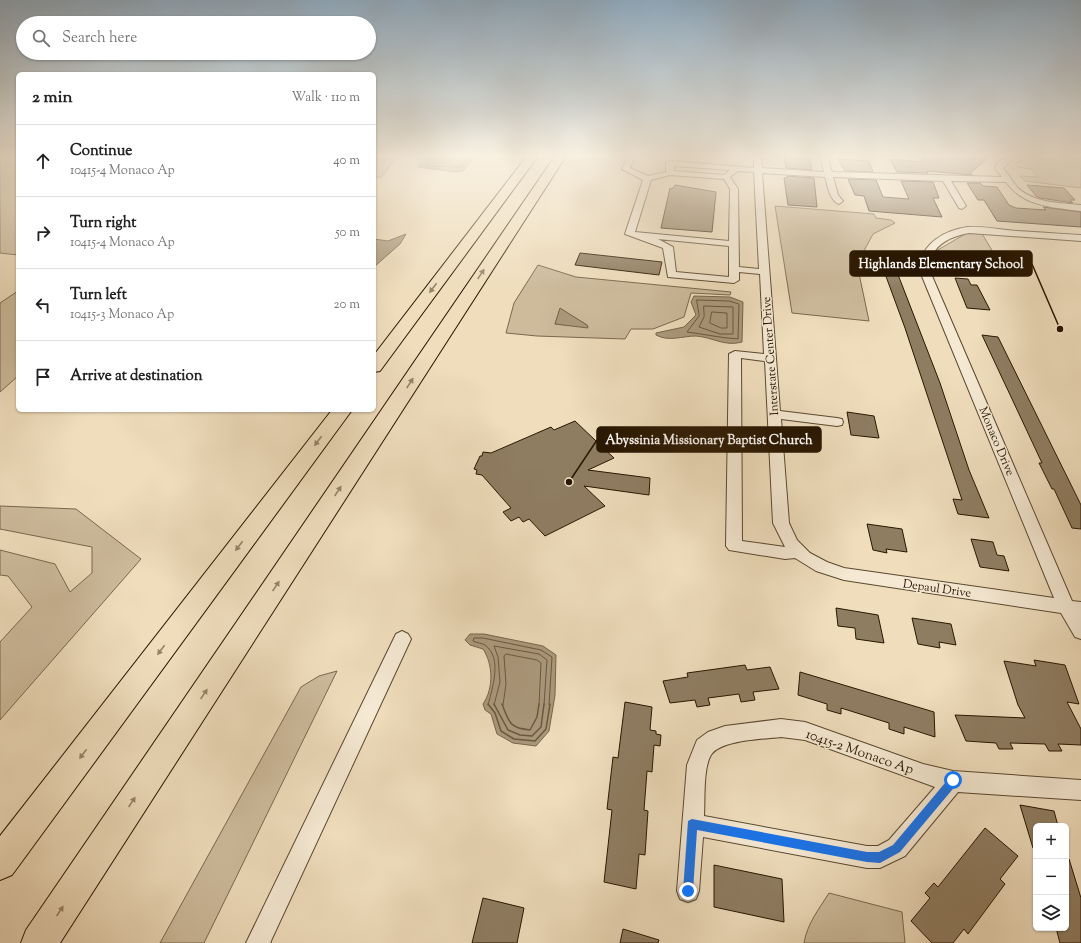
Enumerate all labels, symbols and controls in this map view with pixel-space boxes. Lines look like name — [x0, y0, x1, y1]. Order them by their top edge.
search box — [16, 16, 376, 60]
icon: search — [30, 27, 52, 49]
text: Search here — [62, 28, 137, 49]
text: 2 min — [32, 86, 73, 110]
text: Walk · 110 m — [292, 89, 360, 107]
text: Continue — [70, 141, 132, 162]
icon: ahead — [32, 150, 54, 172]
text: 40 m — [333, 152, 360, 170]
text: 10415-4 Monaco Ap — [70, 162, 175, 180]
text: Turn right — [70, 213, 136, 234]
icon: right — [32, 222, 54, 244]
text: 50 m — [335, 224, 360, 242]
text: 10415-4 Monaco Ap — [70, 234, 175, 252]
callout: Highlands Elementary School — [850, 251, 1032, 276]
text: Highlands Elementary School — [858, 256, 1024, 274]
one-way arrow — [478, 269, 485, 280]
one-way arrow — [429, 282, 437, 293]
text: Turn left — [70, 285, 127, 306]
icon: left — [32, 294, 54, 316]
street label: Interstate Center Drive — [758, 295, 784, 416]
text: 20 m — [334, 296, 360, 314]
text: 10415-3 Monaco Ap — [70, 306, 174, 324]
icon: arrive — [32, 366, 54, 388]
text: Arrive at destination — [70, 366, 203, 387]
one-way arrow — [406, 378, 414, 388]
street label: Monaco Drive — [973, 404, 1019, 479]
callout: Abyssinia Missionary Baptist Church — [597, 427, 821, 452]
text: Abyssinia Missionary Baptist Church — [605, 432, 813, 450]
one-way arrow — [314, 436, 323, 447]
one-way arrow — [334, 486, 342, 497]
one-way arrow — [235, 541, 244, 552]
street label: Depaul Drive — [902, 575, 973, 603]
one-way arrow — [272, 580, 280, 591]
one-way arrow — [157, 645, 165, 656]
one-way arrow — [200, 689, 208, 699]
street label: 10415-2 Monaco Ap — [803, 725, 916, 781]
one-way arrow — [78, 748, 87, 759]
route start — [944, 771, 962, 789]
one-way arrow — [128, 797, 136, 807]
map controls — [1033, 823, 1069, 931]
button: + — [1033, 823, 1069, 859]
button: − — [1033, 859, 1069, 895]
route end — [679, 882, 697, 900]
button: layers — [1033, 895, 1069, 931]
one-way arrow — [56, 905, 64, 916]

